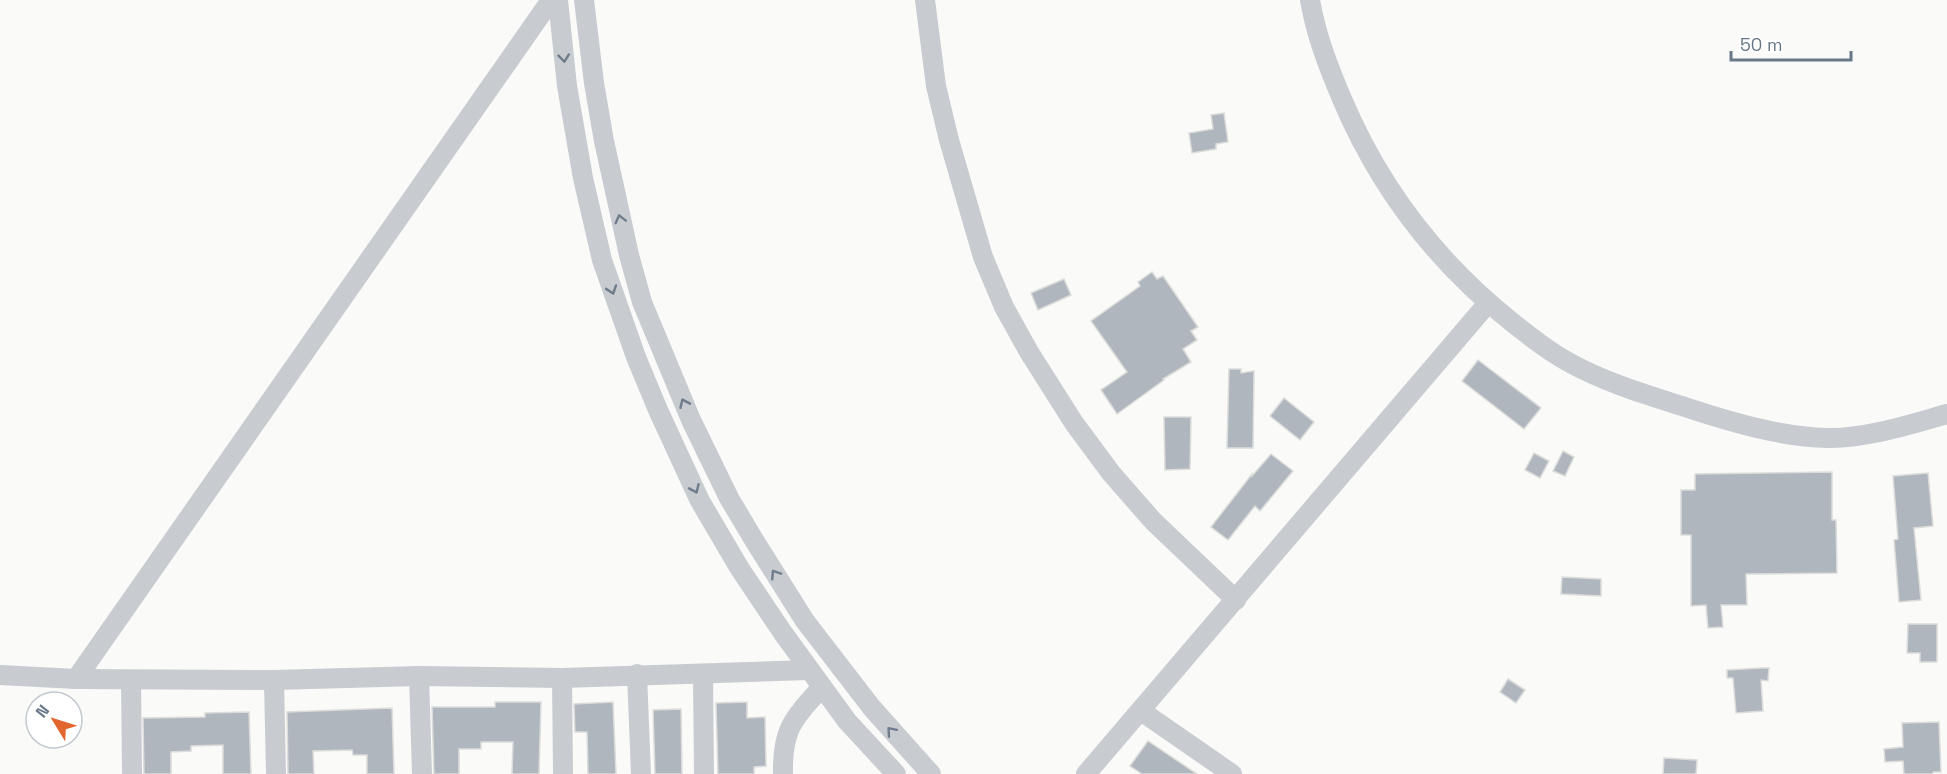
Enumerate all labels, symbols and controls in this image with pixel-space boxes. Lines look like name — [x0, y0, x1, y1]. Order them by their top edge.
scale bar — [1731, 24, 1851, 62]
text: 50 m — [1740, 33, 1782, 56]
one-way arrow — [557, 54, 570, 63]
one-way arrow — [615, 214, 628, 224]
one-way arrow — [604, 284, 617, 295]
one-way arrow — [679, 398, 691, 409]
one-way arrow — [687, 483, 699, 494]
one-way arrow — [772, 570, 783, 581]
north arrow — [24, 690, 84, 750]
text: N — [31, 700, 54, 722]
one-way arrow — [887, 727, 898, 738]

